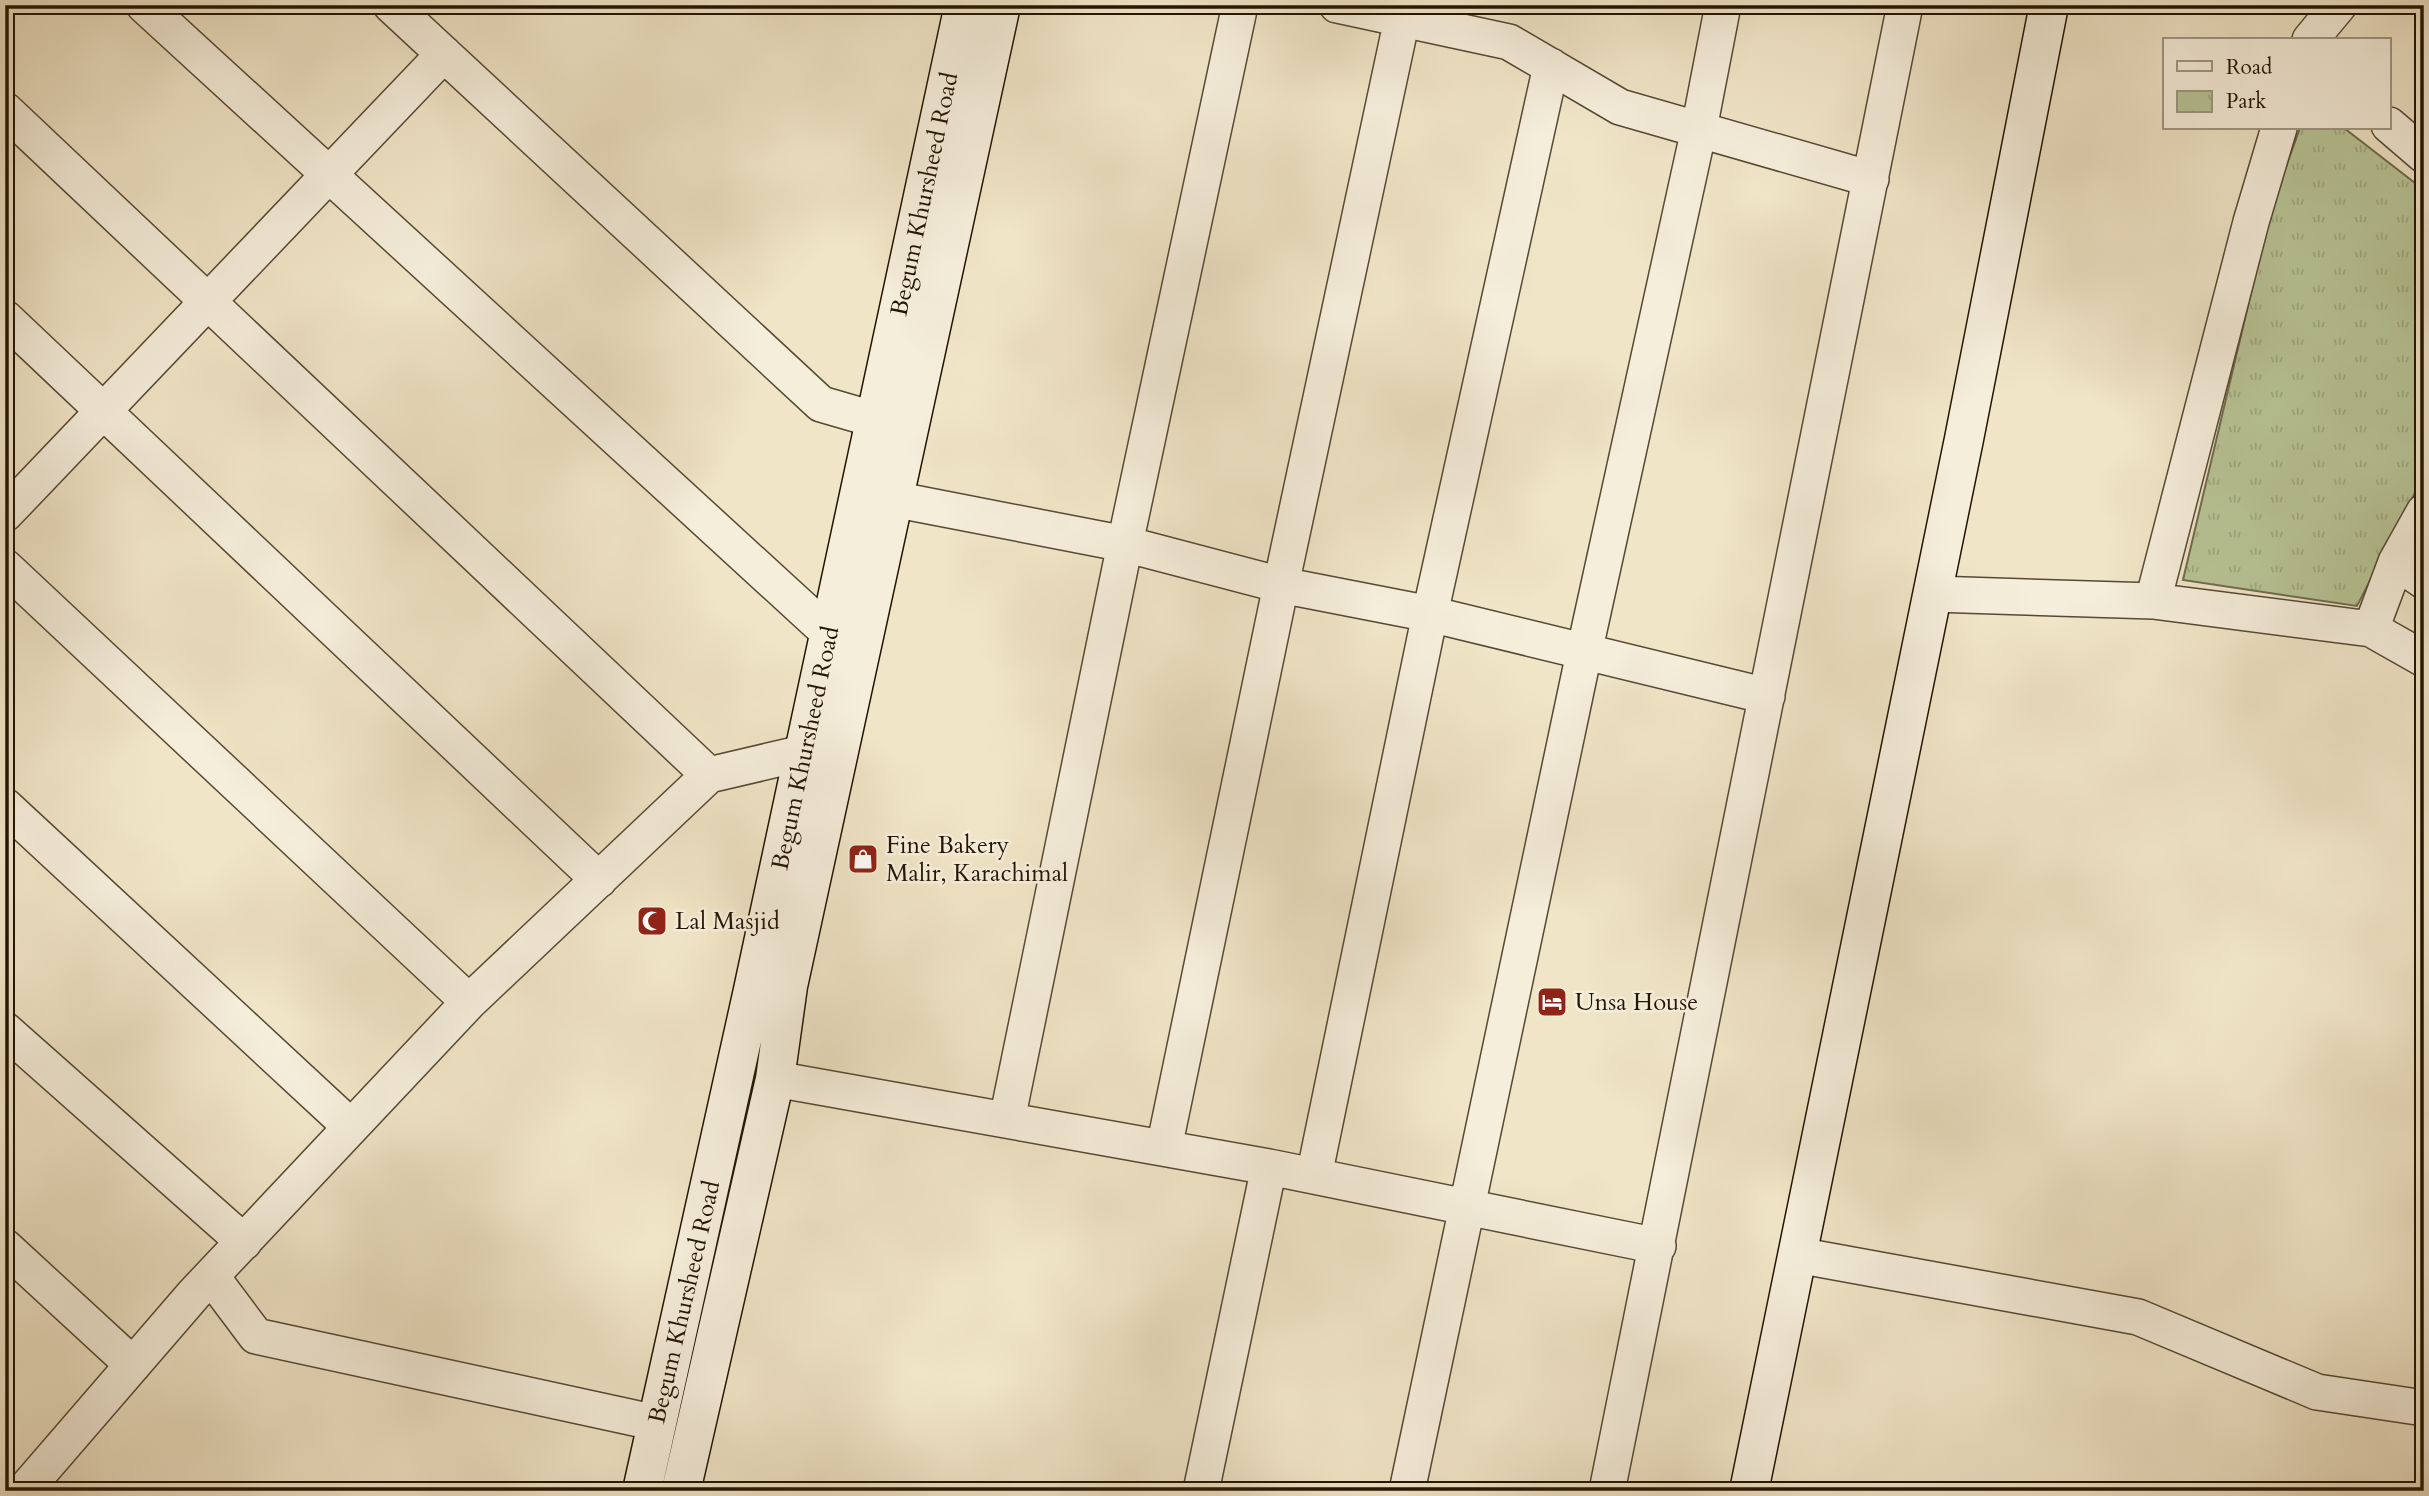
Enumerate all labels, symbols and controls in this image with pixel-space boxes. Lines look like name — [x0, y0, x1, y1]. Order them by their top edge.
legend — [2163, 38, 2390, 130]
text: Road — [2226, 53, 2272, 82]
street label: Begum Khursheed Road — [883, 69, 967, 319]
text: Park — [2226, 87, 2267, 116]
street label: Begum Khursheed Road — [764, 623, 848, 873]
place label: Fine Bakery Malir, Karachimal — [886, 829, 1068, 890]
shop icon: Fine Bakery Malir, Karachimal — [846, 842, 880, 876]
mosque icon: Lal Masjid — [635, 904, 669, 938]
place label: Lal Masjid — [675, 905, 780, 938]
hotel icon: Unsa House — [1535, 985, 1569, 1019]
place label: Unsa House — [1575, 986, 1698, 1019]
street label: Begum Khursheed Road — [640, 1177, 729, 1427]

